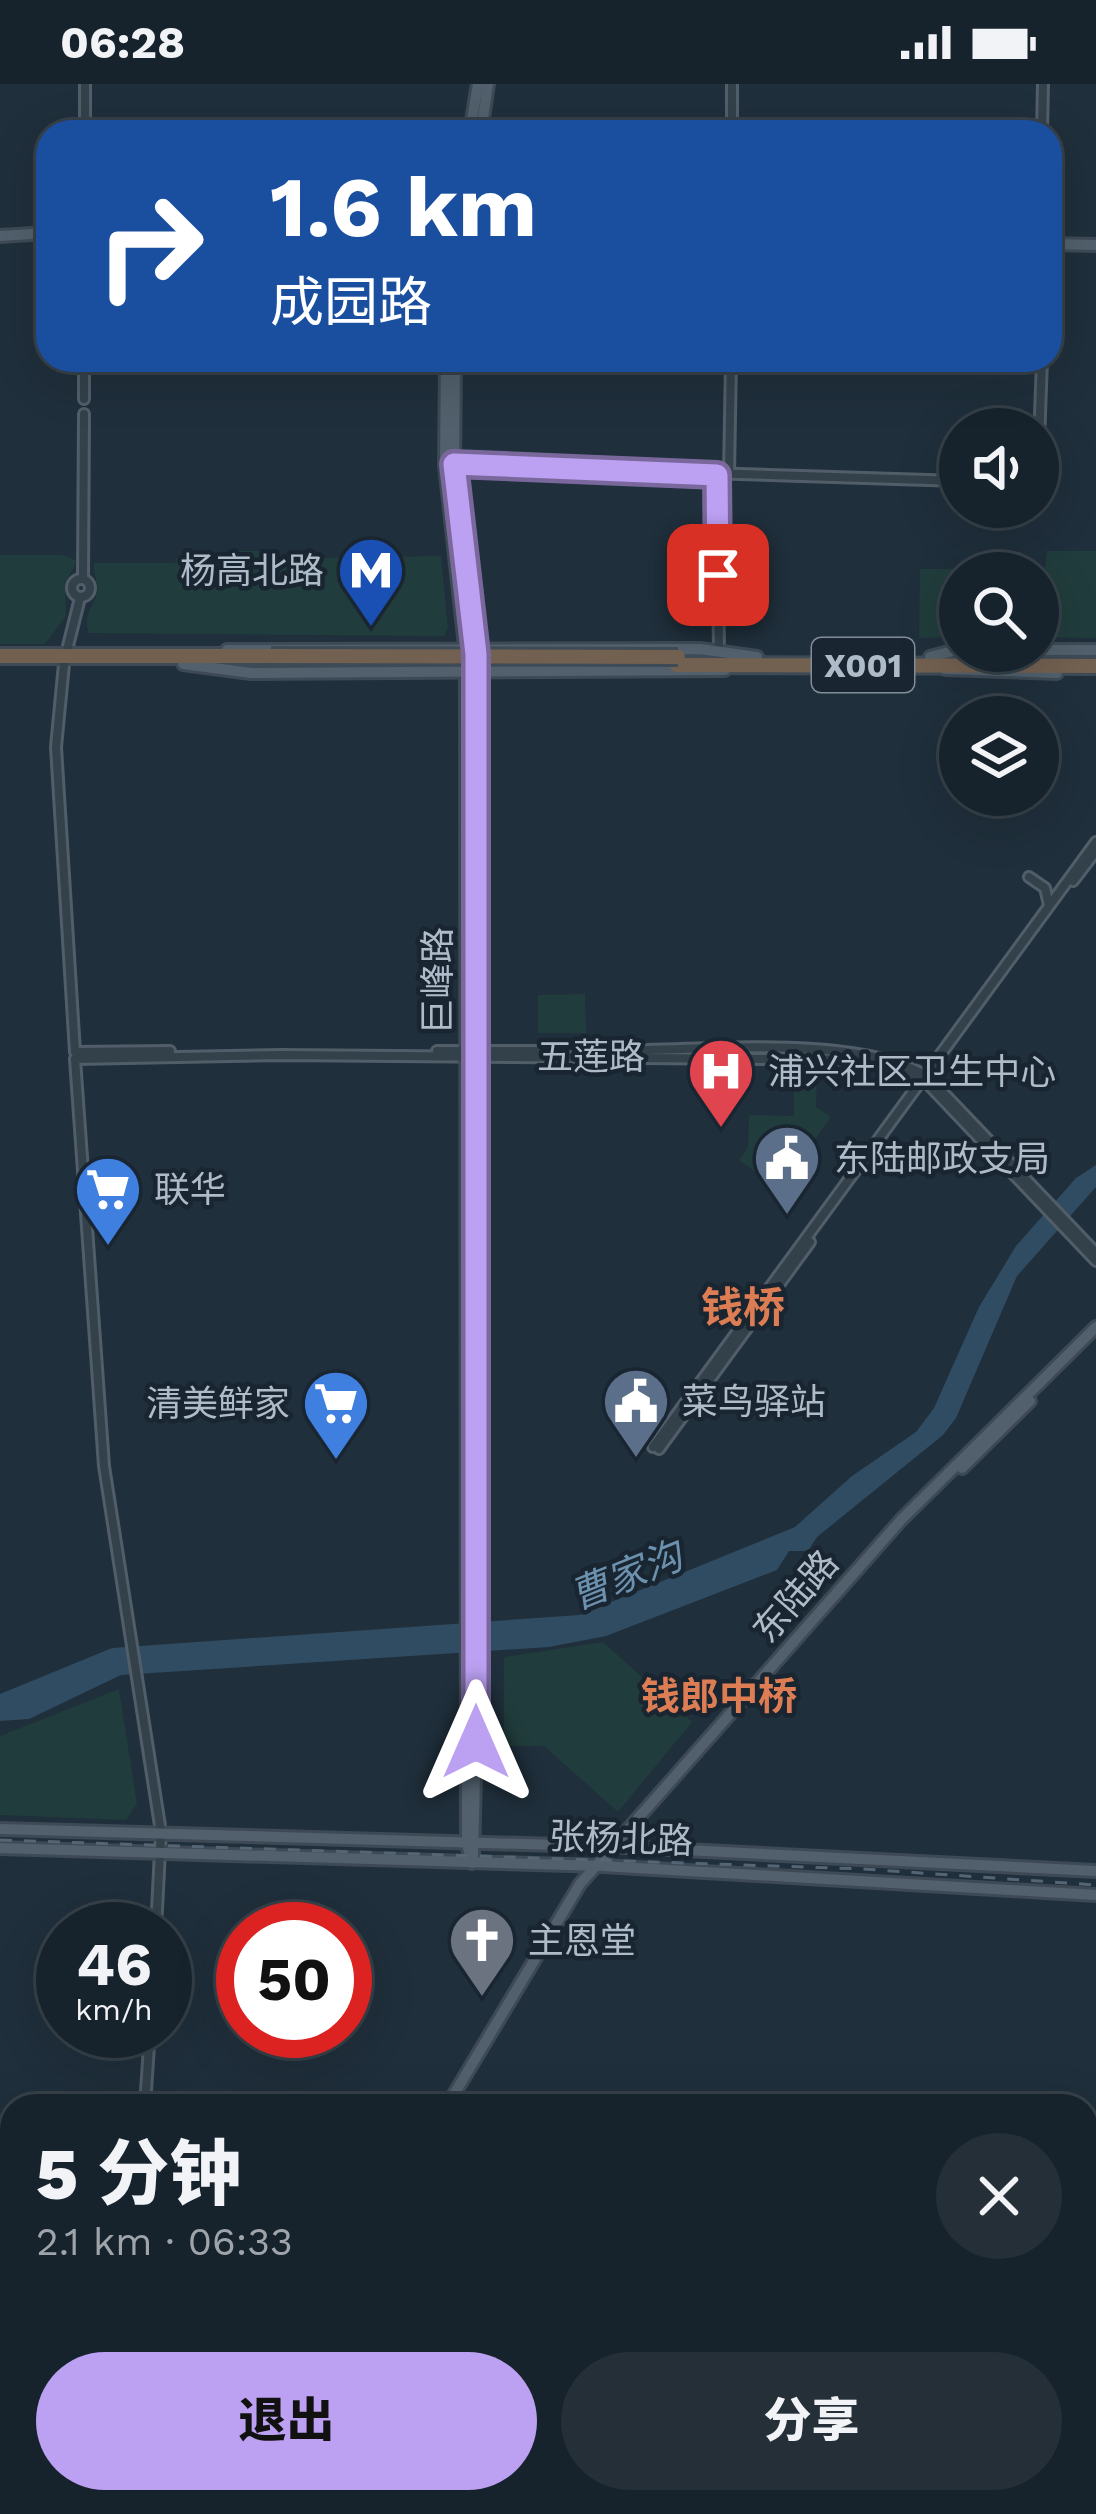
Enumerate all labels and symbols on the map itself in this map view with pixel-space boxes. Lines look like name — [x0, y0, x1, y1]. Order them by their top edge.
pin — [667, 524, 769, 626]
metro station icon: 杨高北路 — [336, 535, 406, 629]
place label: 杨高北路 — [180, 550, 324, 592]
road number: X001 — [812, 638, 914, 692]
street label: 巨峰路 — [417, 927, 459, 1035]
street label: 五莲路 — [537, 1036, 645, 1078]
hospital icon: 浦兴社区卫生中心 — [686, 1036, 756, 1130]
place label: 浦兴社区卫生中心 — [768, 1051, 1056, 1093]
public building icon: 东陆邮政支局 — [752, 1123, 822, 1217]
place label: 东陆邮政支局 — [834, 1138, 1050, 1180]
supermarket icon: 联华 — [73, 1154, 143, 1248]
place label: 联华 — [154, 1169, 226, 1211]
district label: 钱桥 — [701, 1283, 785, 1332]
public building icon: 菜鸟驿站 — [601, 1366, 671, 1460]
supermarket icon: 清美鲜家 — [301, 1368, 371, 1462]
place label: 菜鸟驿站 — [682, 1381, 826, 1423]
place label: 清美鲜家 — [146, 1383, 290, 1425]
water label: 曹家沟 — [564, 1531, 693, 1618]
street label: 东陆路 — [744, 1542, 847, 1651]
district label: 钱郎中桥 — [641, 1674, 797, 1719]
position arrow — [413, 1679, 539, 1805]
street label: 张杨北路 — [548, 1815, 694, 1862]
speed limit sign: 50 — [216, 1902, 372, 2058]
church icon: 主恩堂 — [447, 1905, 517, 1999]
place label: 主恩堂 — [528, 1920, 636, 1962]

